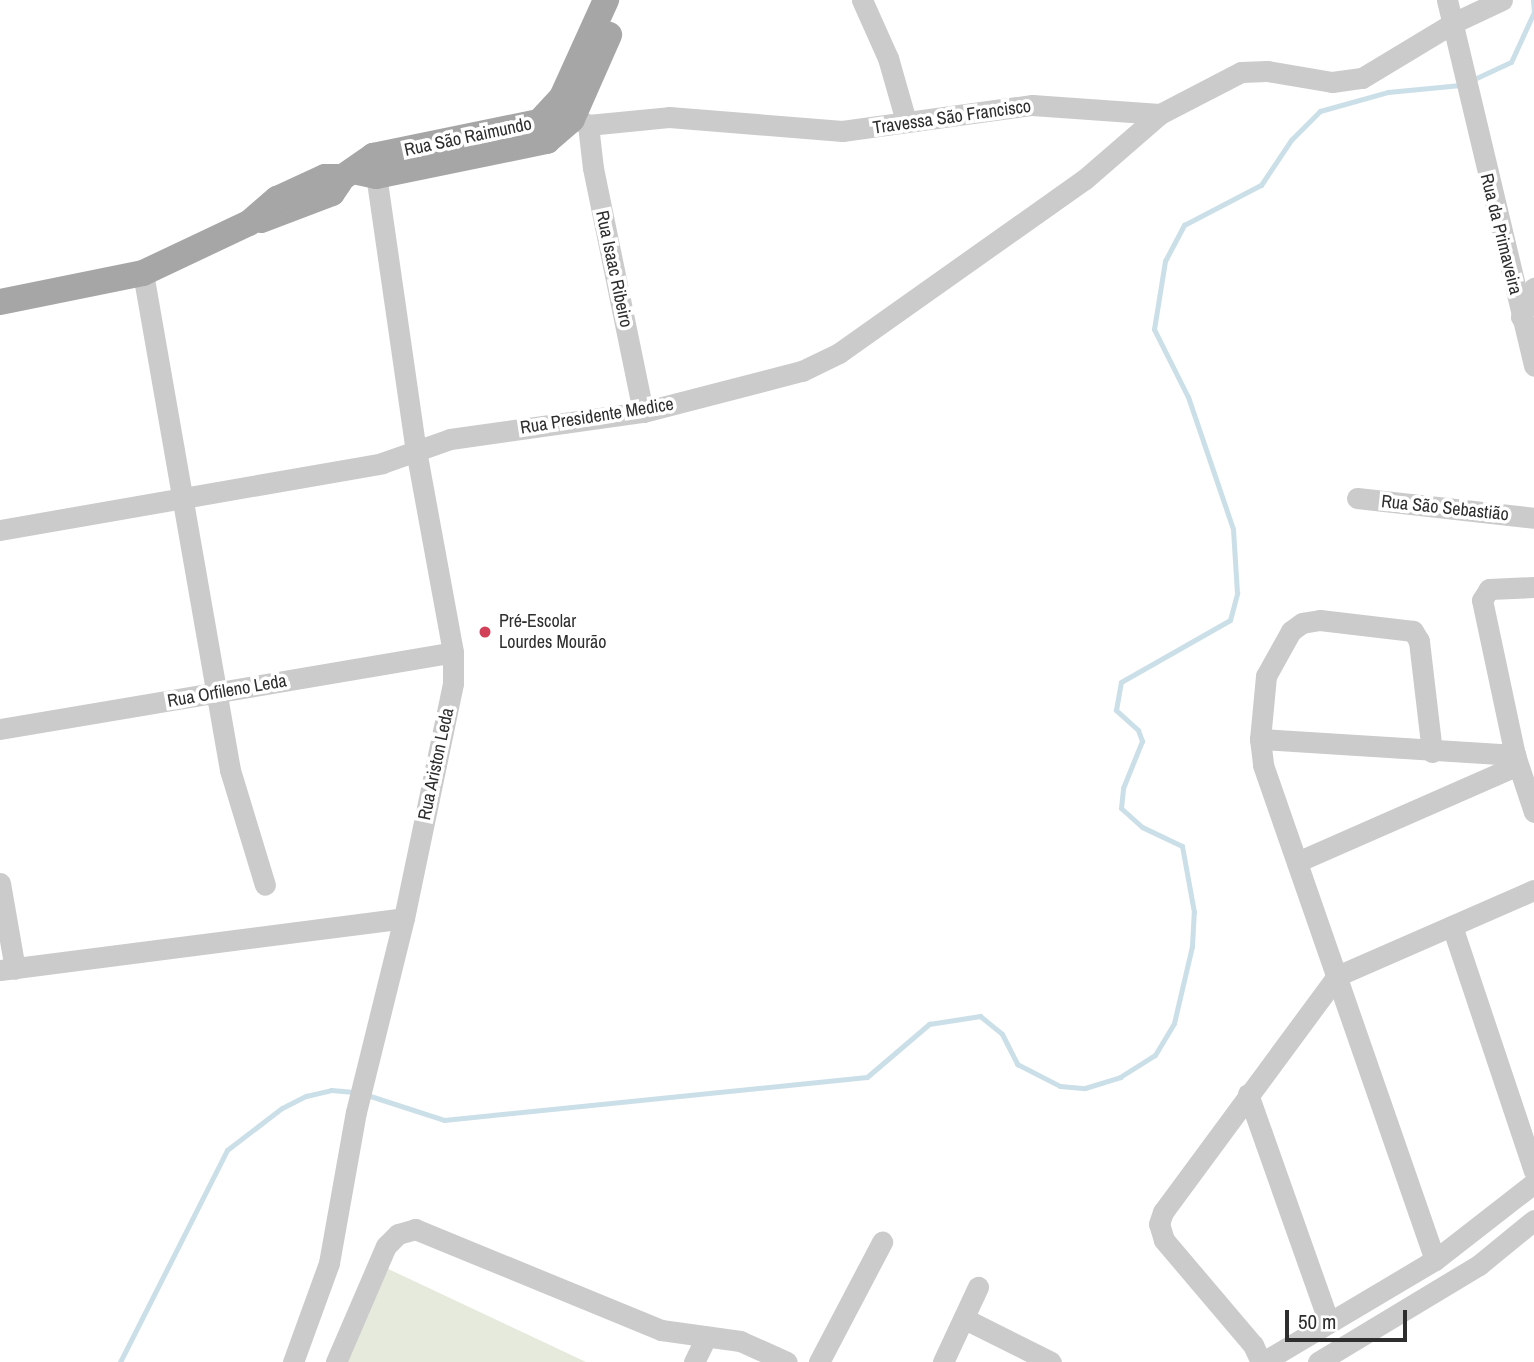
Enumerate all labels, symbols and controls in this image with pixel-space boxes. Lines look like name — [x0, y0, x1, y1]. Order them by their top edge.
street label: Travessa São Francisco — [872, 95, 1032, 139]
street label: Rua São Raimundo — [402, 113, 534, 161]
street label: Rua da Primaveira — [1476, 171, 1526, 297]
street label: Rua Isaac Ribeiro — [591, 209, 637, 329]
street label: Rua Presidente Medice — [519, 393, 675, 439]
street label: Rua São Sebastião — [1380, 491, 1510, 525]
place label: Pré-Escolar Lourdes Mourão — [499, 611, 606, 654]
marker: Pré-Escolar Lourdes Mourão — [477, 624, 493, 640]
street label: Rua Orfileno Leda — [166, 670, 288, 712]
street label: Rua Ariston Leda — [413, 706, 459, 822]
scale bar — [1289, 1296, 1412, 1340]
text: 50 m — [1298, 1307, 1336, 1336]

